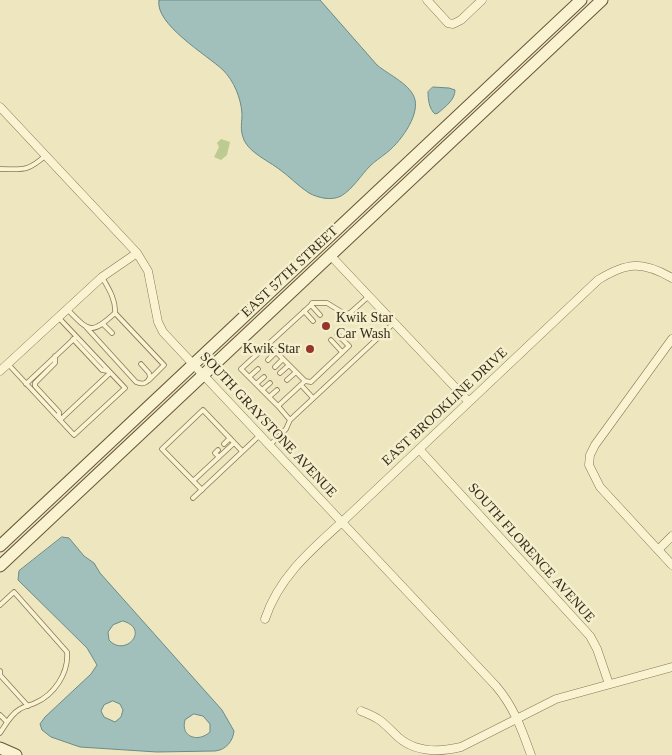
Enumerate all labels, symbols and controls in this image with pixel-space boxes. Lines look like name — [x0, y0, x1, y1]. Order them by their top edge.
street label: EAST 57TH STREET — [238, 223, 342, 321]
place label: Kwik Star Car Wash — [336, 310, 393, 342]
marker: Kwik Star Car Wash — [320, 320, 332, 332]
place label: Kwik Star — [243, 341, 300, 357]
marker: Kwik Star — [304, 343, 316, 355]
street label: EAST BROOKLINE DRIVE — [379, 344, 511, 470]
street label: SOUTH GRAYSTONE AVENUE — [196, 349, 340, 501]
street label: SOUTH FLORENCE AVENUE — [464, 480, 598, 626]

